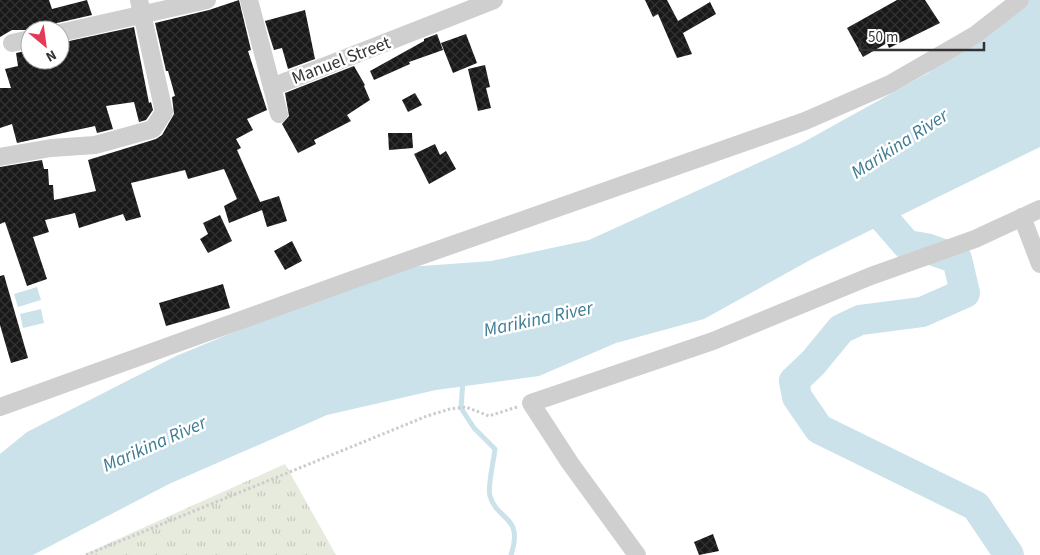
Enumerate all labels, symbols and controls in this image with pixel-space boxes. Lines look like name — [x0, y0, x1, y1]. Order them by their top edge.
north arrow — [20, 20, 70, 70]
scale bar — [860, 20, 984, 52]
text: 50 m — [868, 27, 898, 48]
street label: Manuel Street — [288, 30, 394, 91]
text: N — [42, 44, 60, 66]
water label: Marikina River — [846, 102, 955, 186]
water label: Marikina River — [481, 294, 597, 344]
water label: Marikina River — [98, 409, 212, 479]

